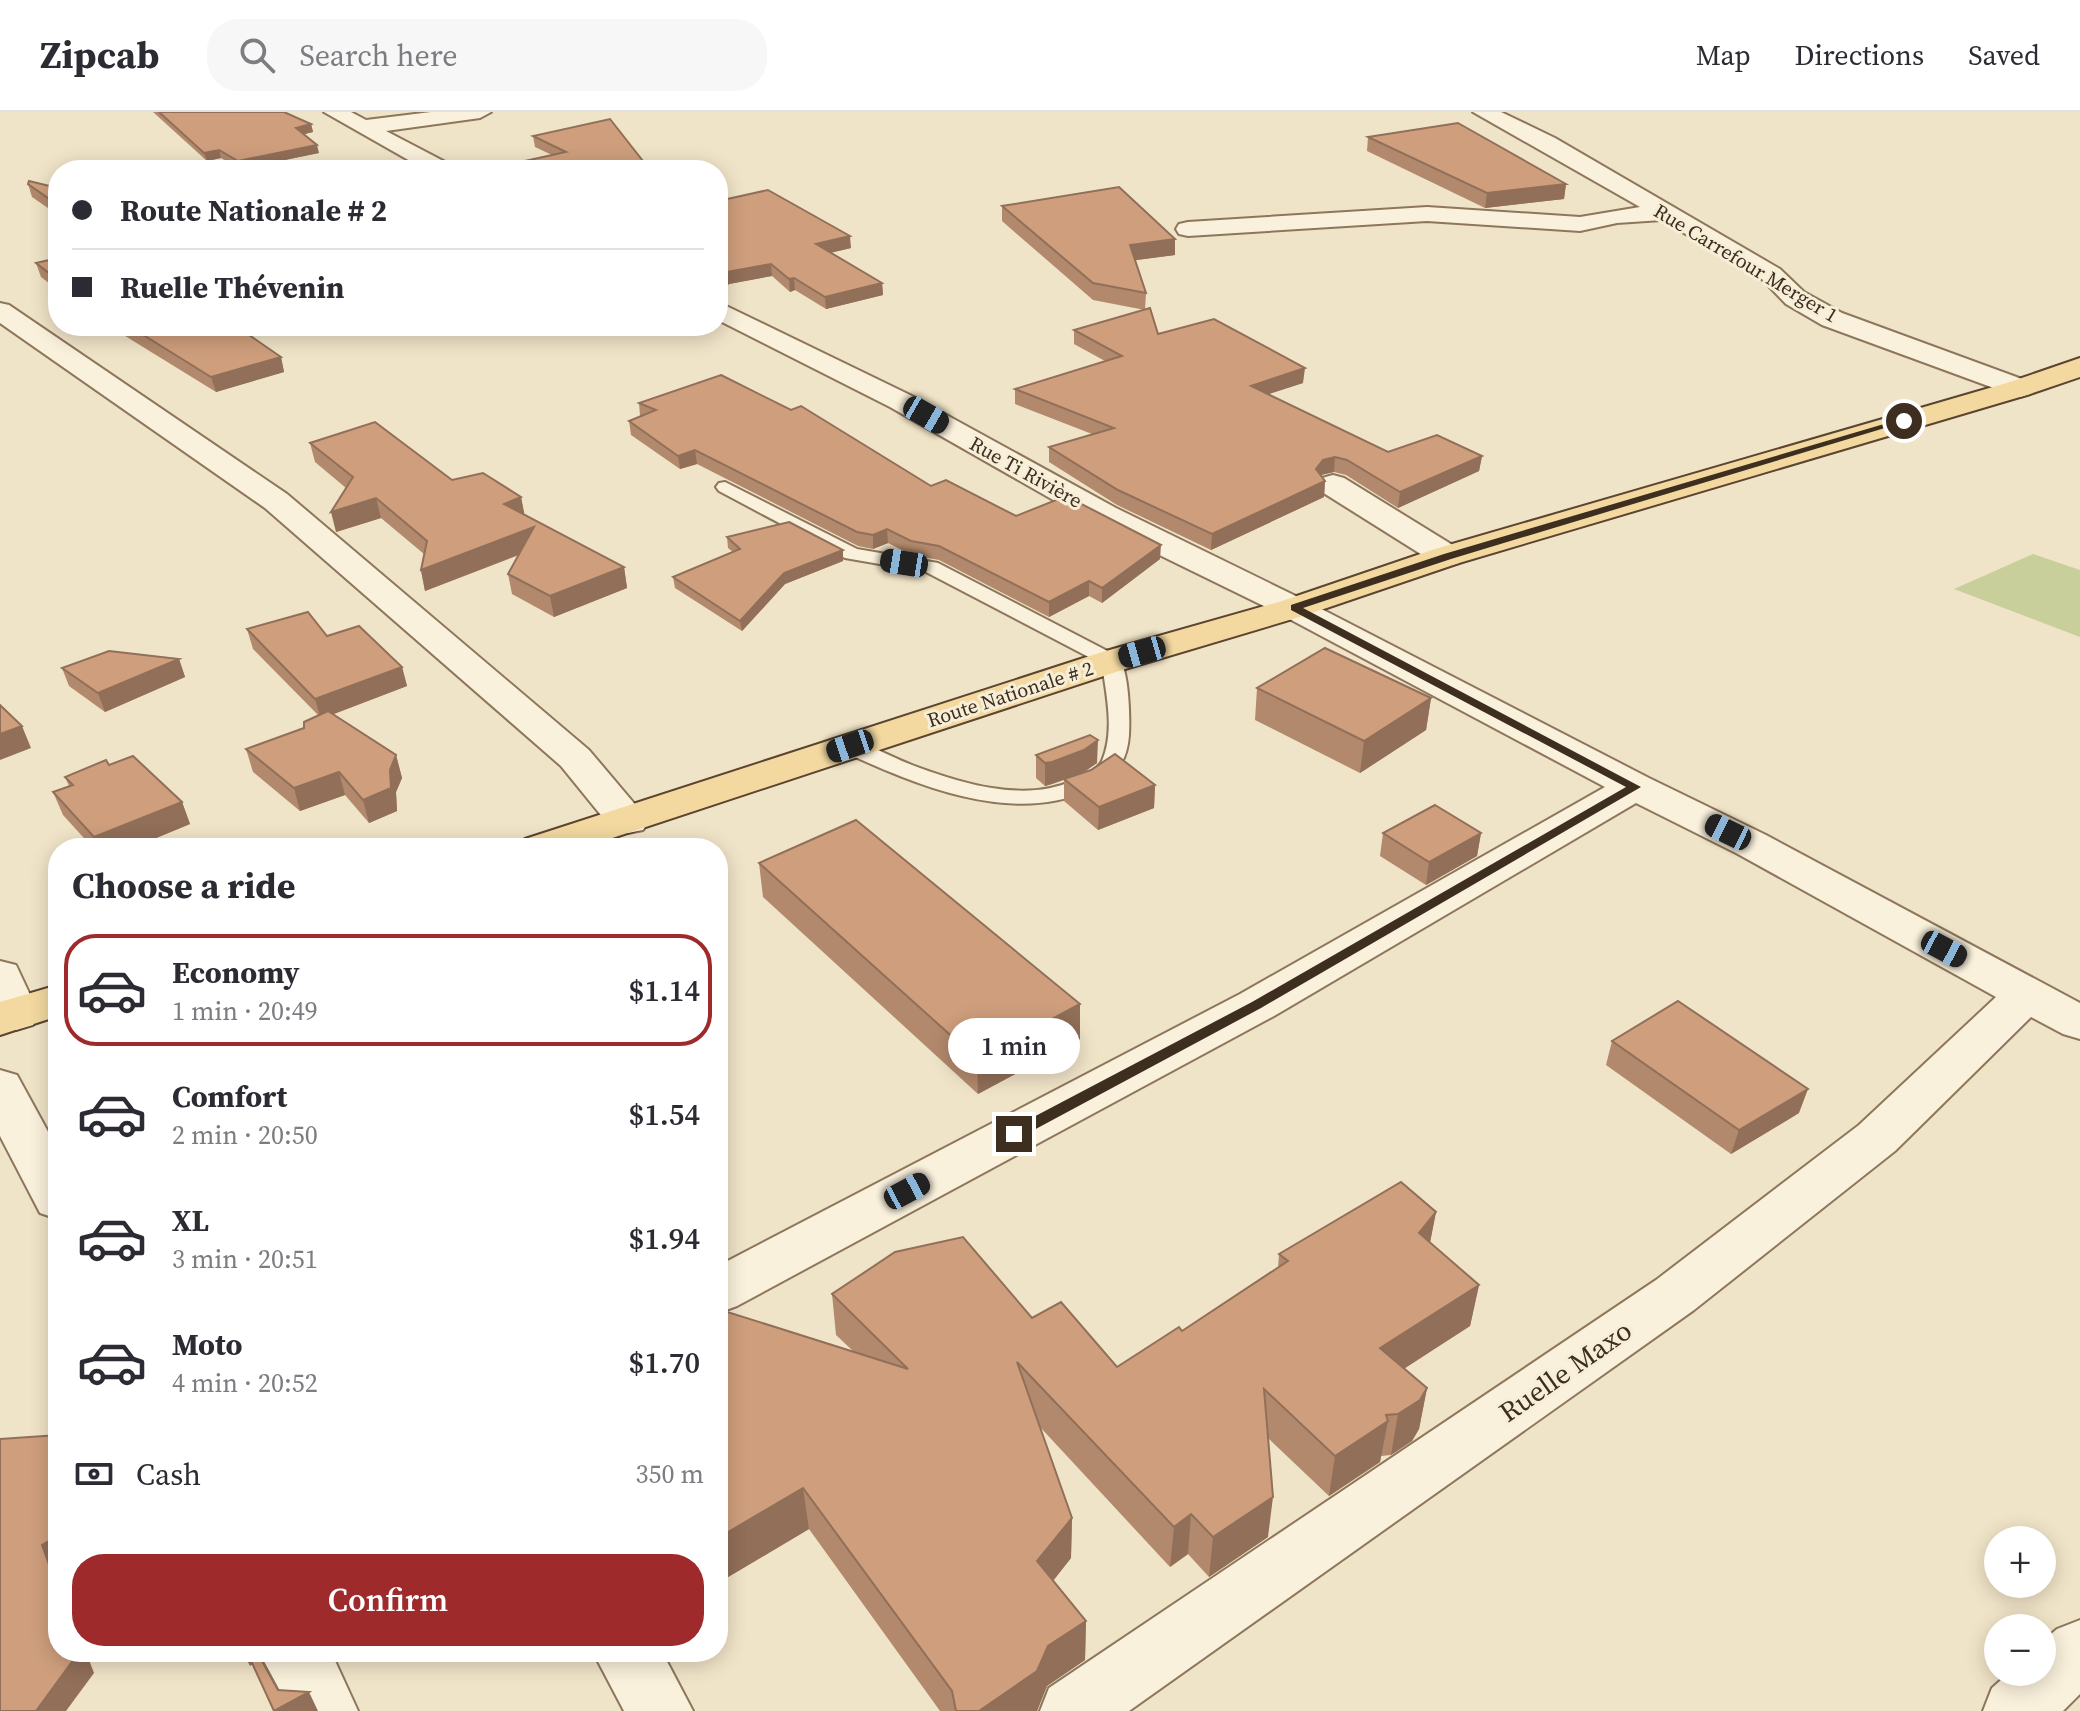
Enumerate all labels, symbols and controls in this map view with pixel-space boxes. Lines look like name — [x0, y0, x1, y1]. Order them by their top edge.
search box — [207, 19, 767, 91]
text: Zipcab — [40, 29, 159, 81]
icon: search — [235, 33, 279, 77]
text: Search here — [299, 35, 458, 76]
text: Map — [1696, 36, 1751, 74]
text: Directions — [1795, 36, 1924, 74]
text: Saved — [1968, 36, 2040, 74]
text: Route Nationale # 2 — [120, 190, 387, 231]
street label: Rue Carrefour Merger 1 — [1649, 197, 1843, 329]
text: Ruelle Thévenin — [120, 267, 344, 308]
car — [899, 393, 953, 437]
route start — [1886, 403, 1922, 439]
street label: Rue Ti Rivière — [965, 429, 1087, 515]
car — [878, 547, 930, 579]
car — [1116, 634, 1168, 670]
street label: Route Nationale # 2 — [923, 654, 1097, 734]
car — [823, 727, 877, 765]
car — [1701, 811, 1755, 853]
text: Choose a ride — [72, 861, 295, 910]
car — [1917, 927, 1971, 971]
text: Economy — [172, 952, 300, 993]
icon: car — [76, 954, 148, 1026]
text: $1.14 — [629, 970, 700, 1011]
text: 1 min · 20:49 — [172, 993, 318, 1029]
callout: 1 min — [948, 1018, 1080, 1074]
text: 1 min — [981, 1028, 1047, 1064]
text: Comfort — [172, 1076, 287, 1117]
icon: car — [76, 1078, 148, 1150]
text: $1.54 — [629, 1094, 700, 1135]
route end — [996, 1116, 1032, 1152]
text: 2 min · 20:50 — [172, 1117, 318, 1153]
car — [880, 1169, 934, 1213]
text: XL — [172, 1200, 209, 1241]
icon: car — [76, 1202, 148, 1274]
text: $1.94 — [629, 1218, 700, 1259]
text: 3 min · 20:51 — [172, 1241, 318, 1277]
street label: Ruelle Maxo — [1491, 1311, 1639, 1431]
text: Moto — [172, 1324, 243, 1365]
icon: car — [76, 1326, 148, 1398]
text: $1.70 — [629, 1342, 700, 1383]
text: 4 min · 20:52 — [172, 1365, 318, 1401]
icon: cash — [72, 1452, 116, 1496]
text: Cash — [136, 1454, 201, 1495]
text: 350 m — [636, 1456, 704, 1492]
map controls — [1984, 1526, 2056, 1686]
button: + — [1984, 1526, 2056, 1598]
button: Confirm — [72, 1554, 704, 1646]
button: − — [1984, 1614, 2056, 1686]

